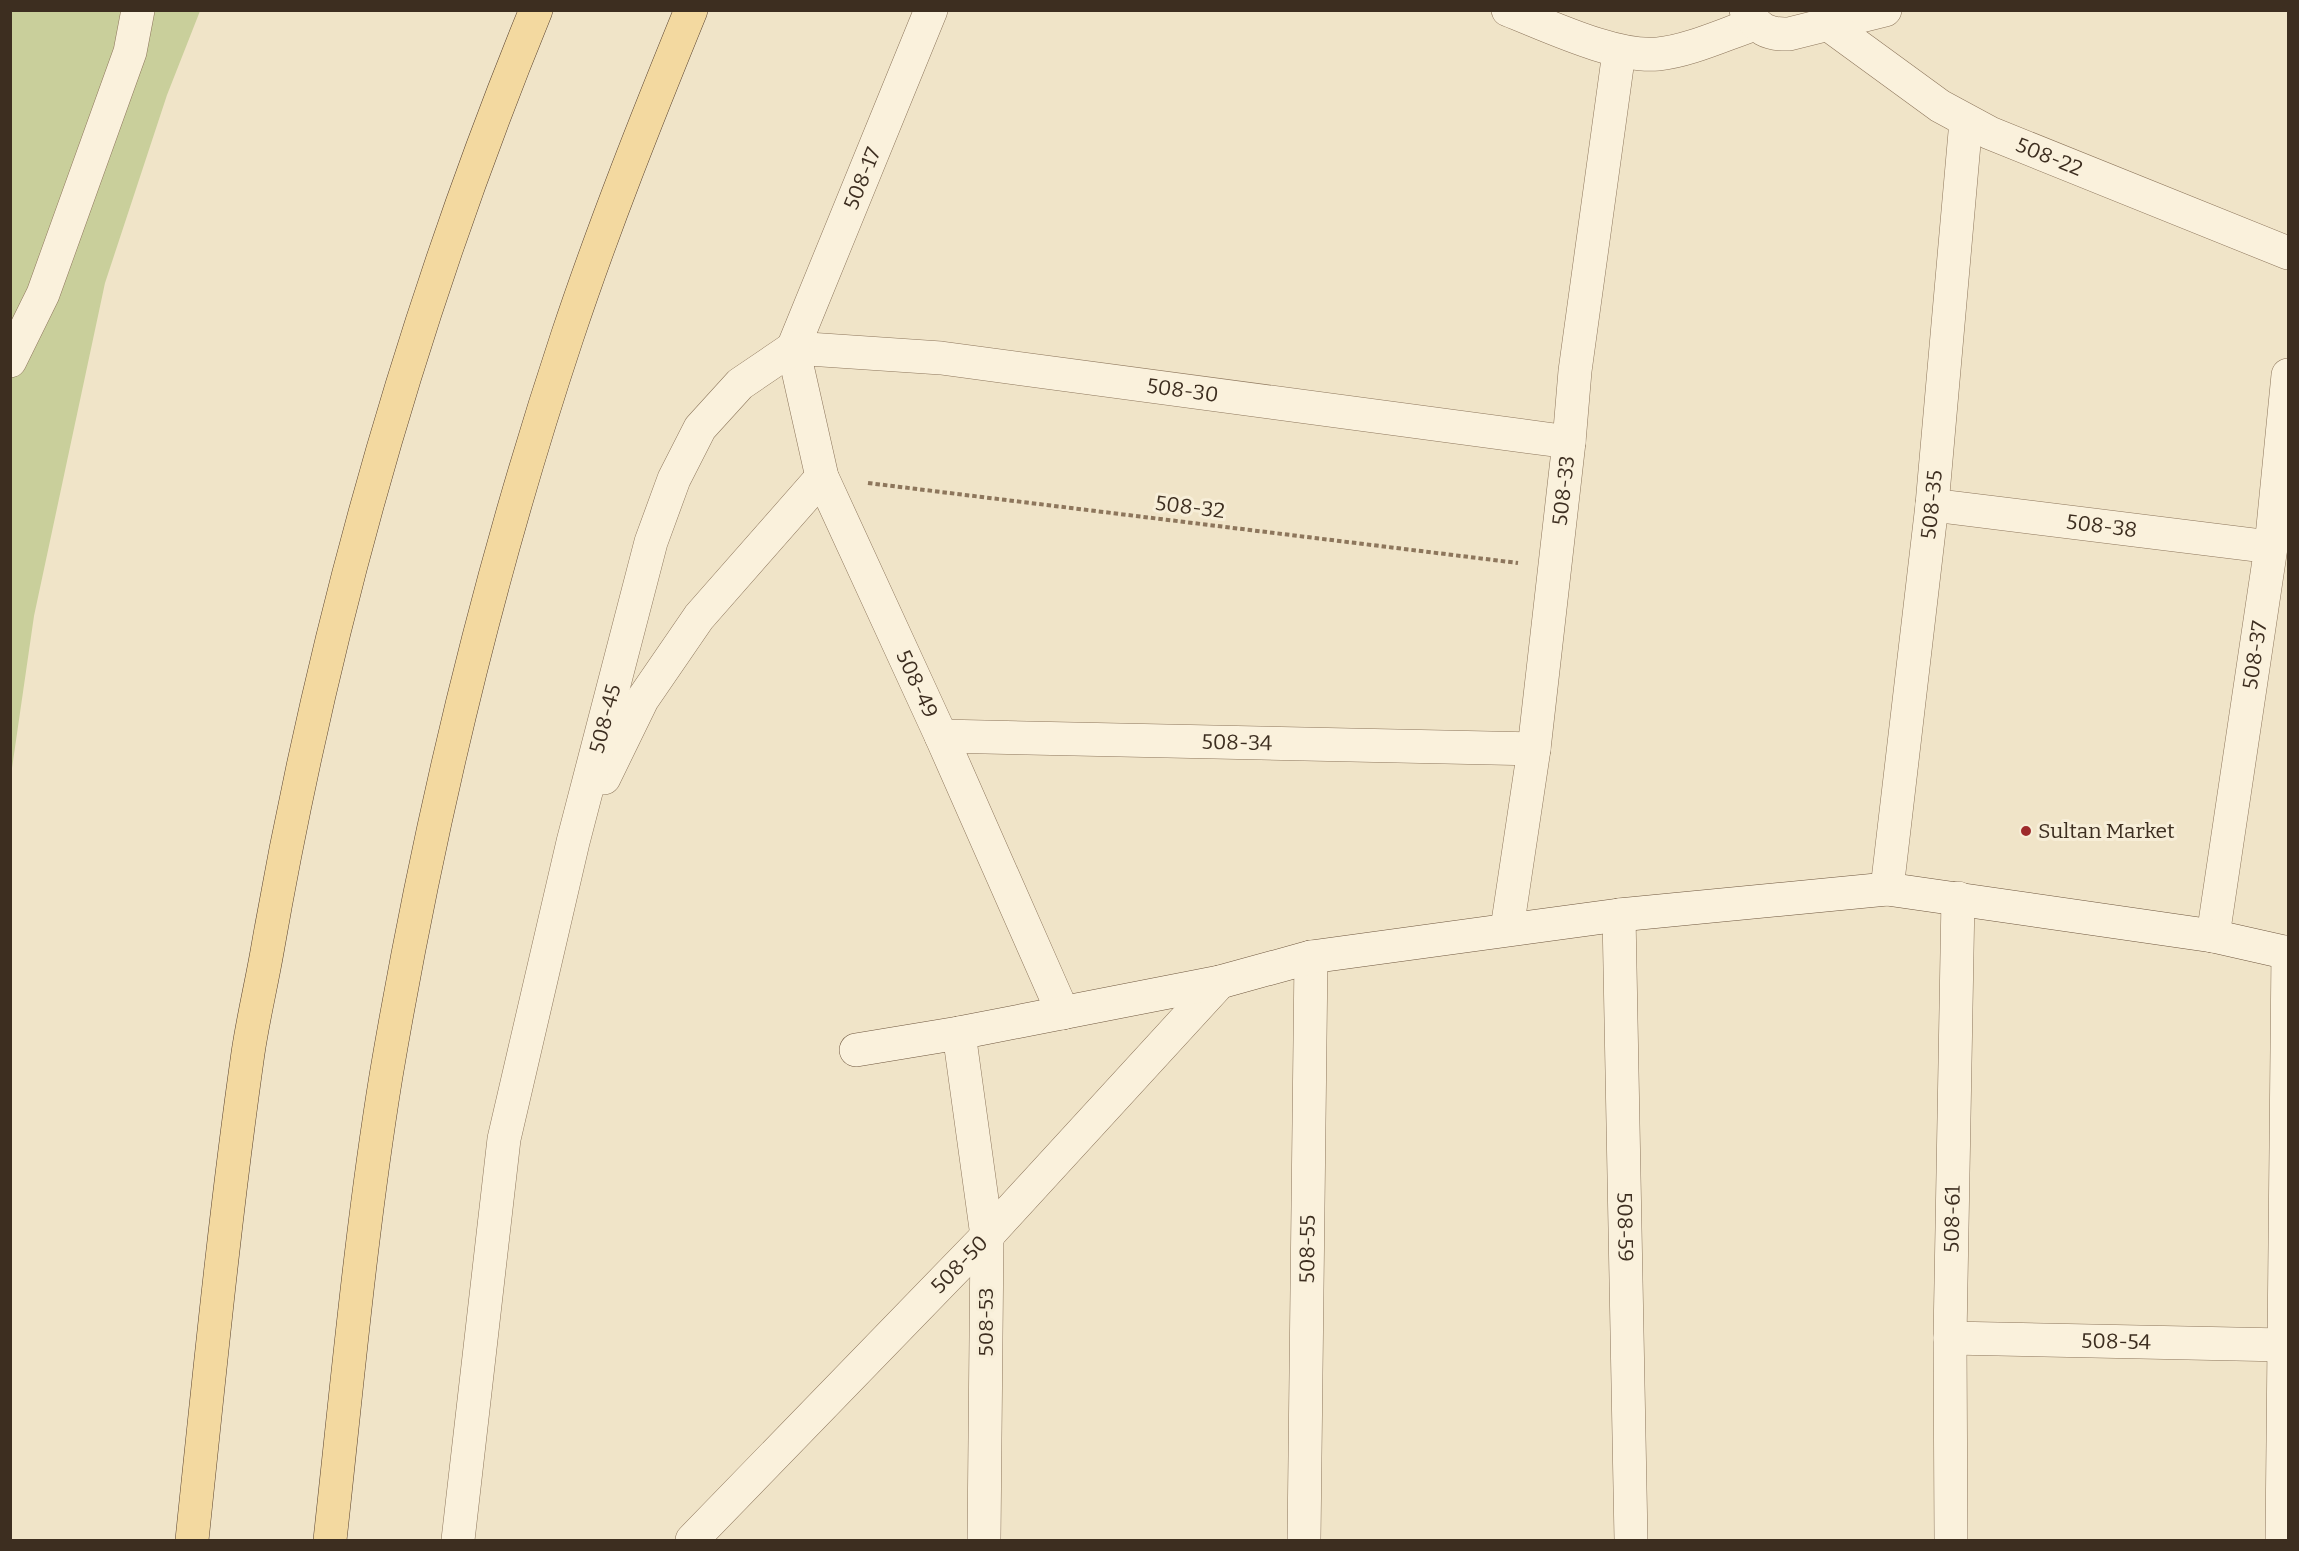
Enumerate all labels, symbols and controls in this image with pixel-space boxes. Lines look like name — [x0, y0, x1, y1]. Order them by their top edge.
street label: 508-22 — [2012, 132, 2086, 182]
street label: 508-17 — [838, 143, 887, 214]
street label: 508-30 — [1145, 373, 1220, 408]
street label: 508-33 — [1547, 454, 1580, 527]
street label: 508-35 — [1915, 469, 1948, 541]
street label: 508-32 — [1154, 490, 1226, 524]
street label: 508-38 — [2065, 509, 2139, 543]
street label: 508-37 — [2237, 619, 2273, 691]
street label: 508-49 — [890, 646, 944, 722]
street label: 508-45 — [584, 681, 627, 756]
street label: 508-34 — [1201, 729, 1273, 756]
place label: Sultan Market — [2038, 818, 2175, 844]
marker: Sultan Market — [2019, 824, 2033, 838]
street label: 508-61 — [1939, 1185, 1966, 1253]
street label: 508-59 — [1611, 1192, 1639, 1262]
street label: 508-55 — [1294, 1215, 1321, 1284]
street label: 508-50 — [925, 1230, 993, 1299]
street label: 508-53 — [973, 1288, 999, 1356]
street label: 508-54 — [2081, 1328, 2151, 1355]

